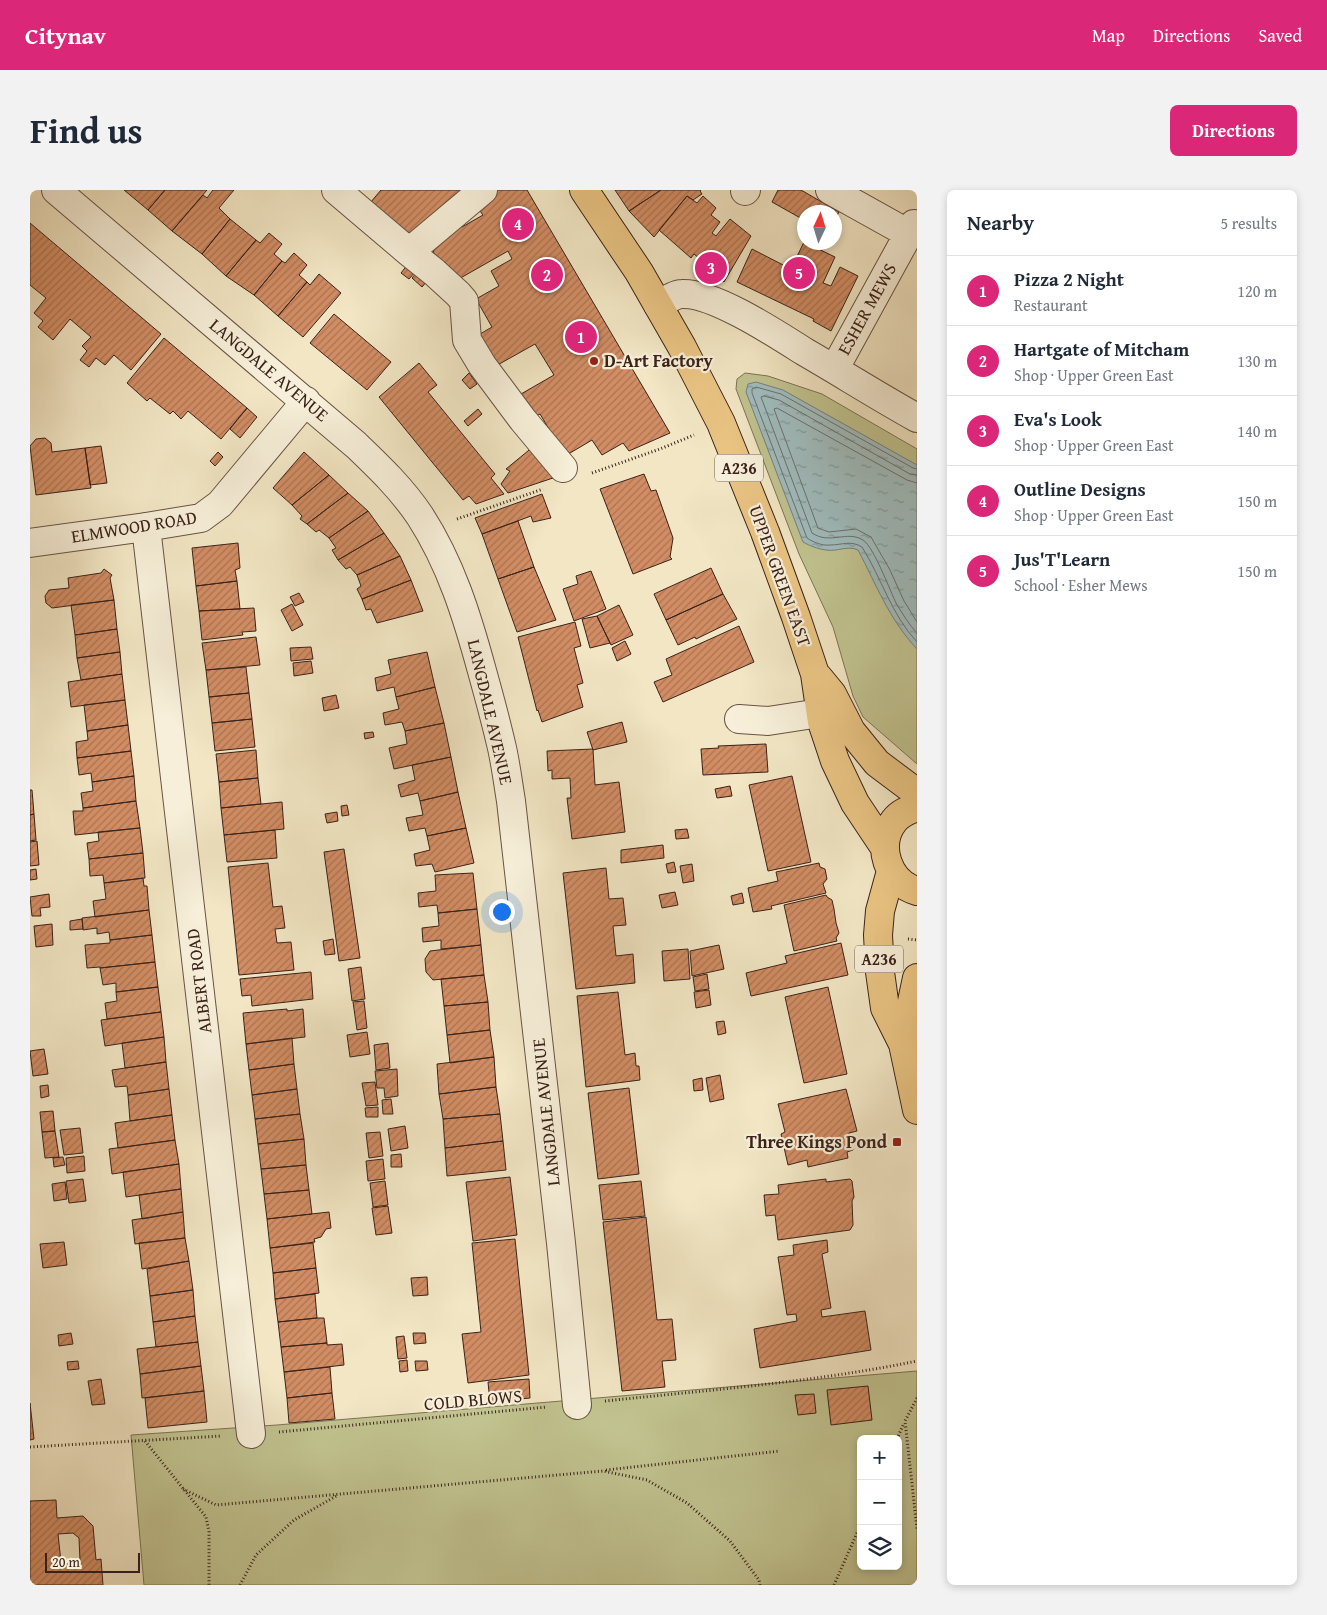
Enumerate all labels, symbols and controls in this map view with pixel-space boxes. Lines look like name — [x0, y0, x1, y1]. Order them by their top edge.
text: Citynav — [25, 18, 106, 53]
text: Map — [1092, 22, 1125, 49]
text: Directions — [1153, 22, 1230, 49]
text: Saved — [1258, 22, 1302, 49]
text: Find us — [30, 105, 143, 156]
button: Directions — [1170, 105, 1297, 156]
pin: 4 — [502, 205, 534, 243]
north arrow — [797, 205, 842, 250]
text: Nearby — [967, 207, 1034, 238]
text: 5 results — [1220, 211, 1277, 235]
pin: 3 — [695, 249, 727, 287]
pin: 5 — [783, 254, 815, 292]
pin: 2 — [531, 256, 563, 294]
street label: ESHER MEWS — [830, 258, 903, 360]
text: Pizza 2 Night — [1014, 265, 1124, 293]
text: 1 — [979, 279, 987, 303]
text: 120 m — [1237, 279, 1277, 303]
text: Restaurant — [1014, 293, 1088, 317]
street label: LANGDALE AVENUE — [204, 312, 335, 428]
pin: 1 — [565, 318, 597, 356]
text: Hartgate of Mitcham — [1014, 335, 1189, 363]
place label: D-Art Factory — [604, 347, 714, 374]
text: 2 — [979, 349, 987, 373]
text: 130 m — [1237, 349, 1277, 373]
marker: D-Art Factory — [588, 355, 600, 367]
text: Shop · Upper Green East — [1014, 363, 1174, 387]
text: Eva's Look — [1014, 405, 1102, 433]
text: 3 — [979, 419, 987, 443]
text: 140 m — [1237, 419, 1277, 443]
text: Shop · Upper Green East — [1014, 433, 1174, 457]
road number: A236 — [715, 454, 763, 482]
text: Outline Designs — [1014, 475, 1146, 503]
text: 4 — [979, 489, 987, 513]
text: 150 m — [1237, 489, 1277, 513]
street label: UPPER GREEN EAST — [742, 501, 819, 650]
street label: ELMWOOD ROAD — [69, 503, 199, 550]
text: Shop · Upper Green East — [1014, 503, 1174, 527]
text: Jus'T'Learn — [1014, 545, 1110, 573]
text: 5 — [979, 559, 987, 583]
text: 150 m — [1237, 559, 1277, 583]
text: School · Esher Mews — [1014, 573, 1148, 597]
street label: LANGDALE AVENUE — [461, 637, 520, 787]
your location — [489, 899, 515, 925]
street label: ALBERT ROAD — [179, 927, 218, 1035]
road number: A236 — [855, 946, 903, 972]
street label: LANGDALE AVENUE — [524, 1037, 567, 1187]
place label: Three Kings Pond — [746, 1128, 888, 1155]
marker: Three Kings Pond — [891, 1136, 903, 1148]
street label: COLD BLOWS — [423, 1382, 523, 1417]
map controls — [857, 1435, 902, 1570]
button: + — [857, 1435, 902, 1480]
button: − — [857, 1480, 902, 1525]
button: layers — [857, 1525, 902, 1570]
scale bar — [45, 1550, 140, 1573]
text: 20 m — [52, 1552, 80, 1572]

